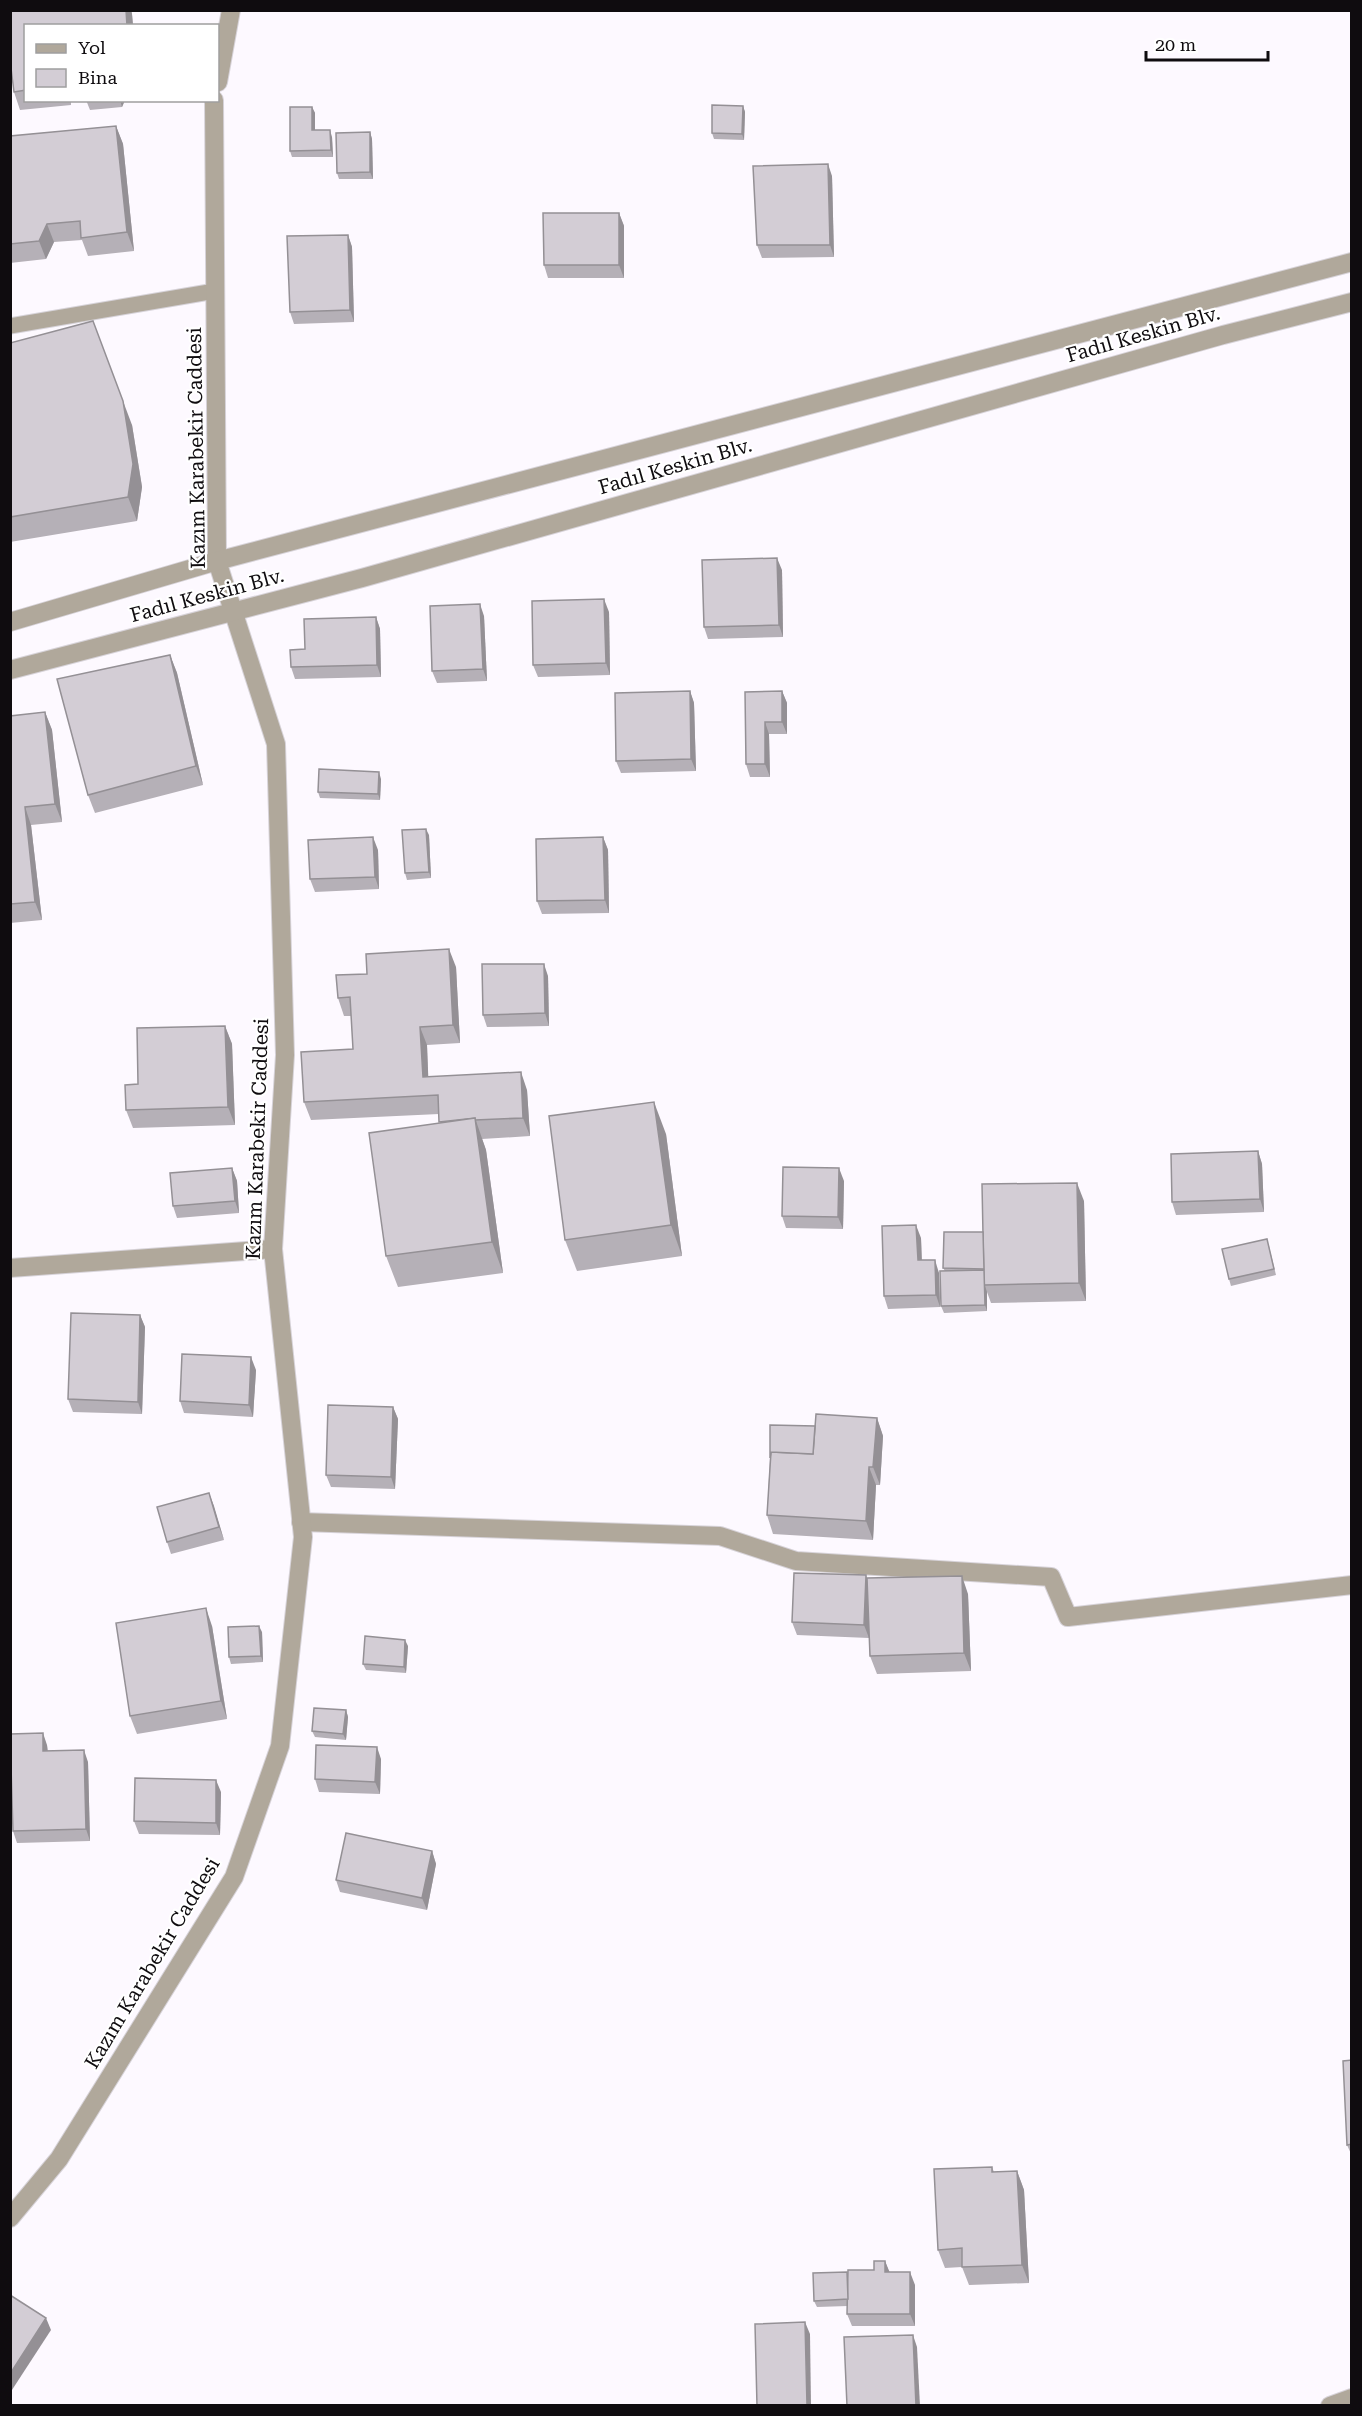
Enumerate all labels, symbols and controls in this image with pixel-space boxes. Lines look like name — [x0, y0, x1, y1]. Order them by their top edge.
legend — [24, 24, 219, 102]
scale bar — [1146, 24, 1268, 62]
text: 20 m — [1155, 34, 1196, 55]
text: Yol — [78, 37, 106, 58]
text: Bina — [78, 67, 117, 88]
street label: Fadıl Keskin Blv. — [1064, 301, 1222, 367]
street label: Kazım Karabekir Caddesi — [182, 327, 210, 569]
street label: Fadıl Keskin Blv. — [596, 433, 754, 499]
street label: Fadıl Keskin Blv. — [127, 563, 287, 627]
street label: Kazım Karabekir Caddesi — [241, 1018, 273, 1260]
street label: Kazım Karabekir Caddesi — [79, 1853, 225, 2073]

